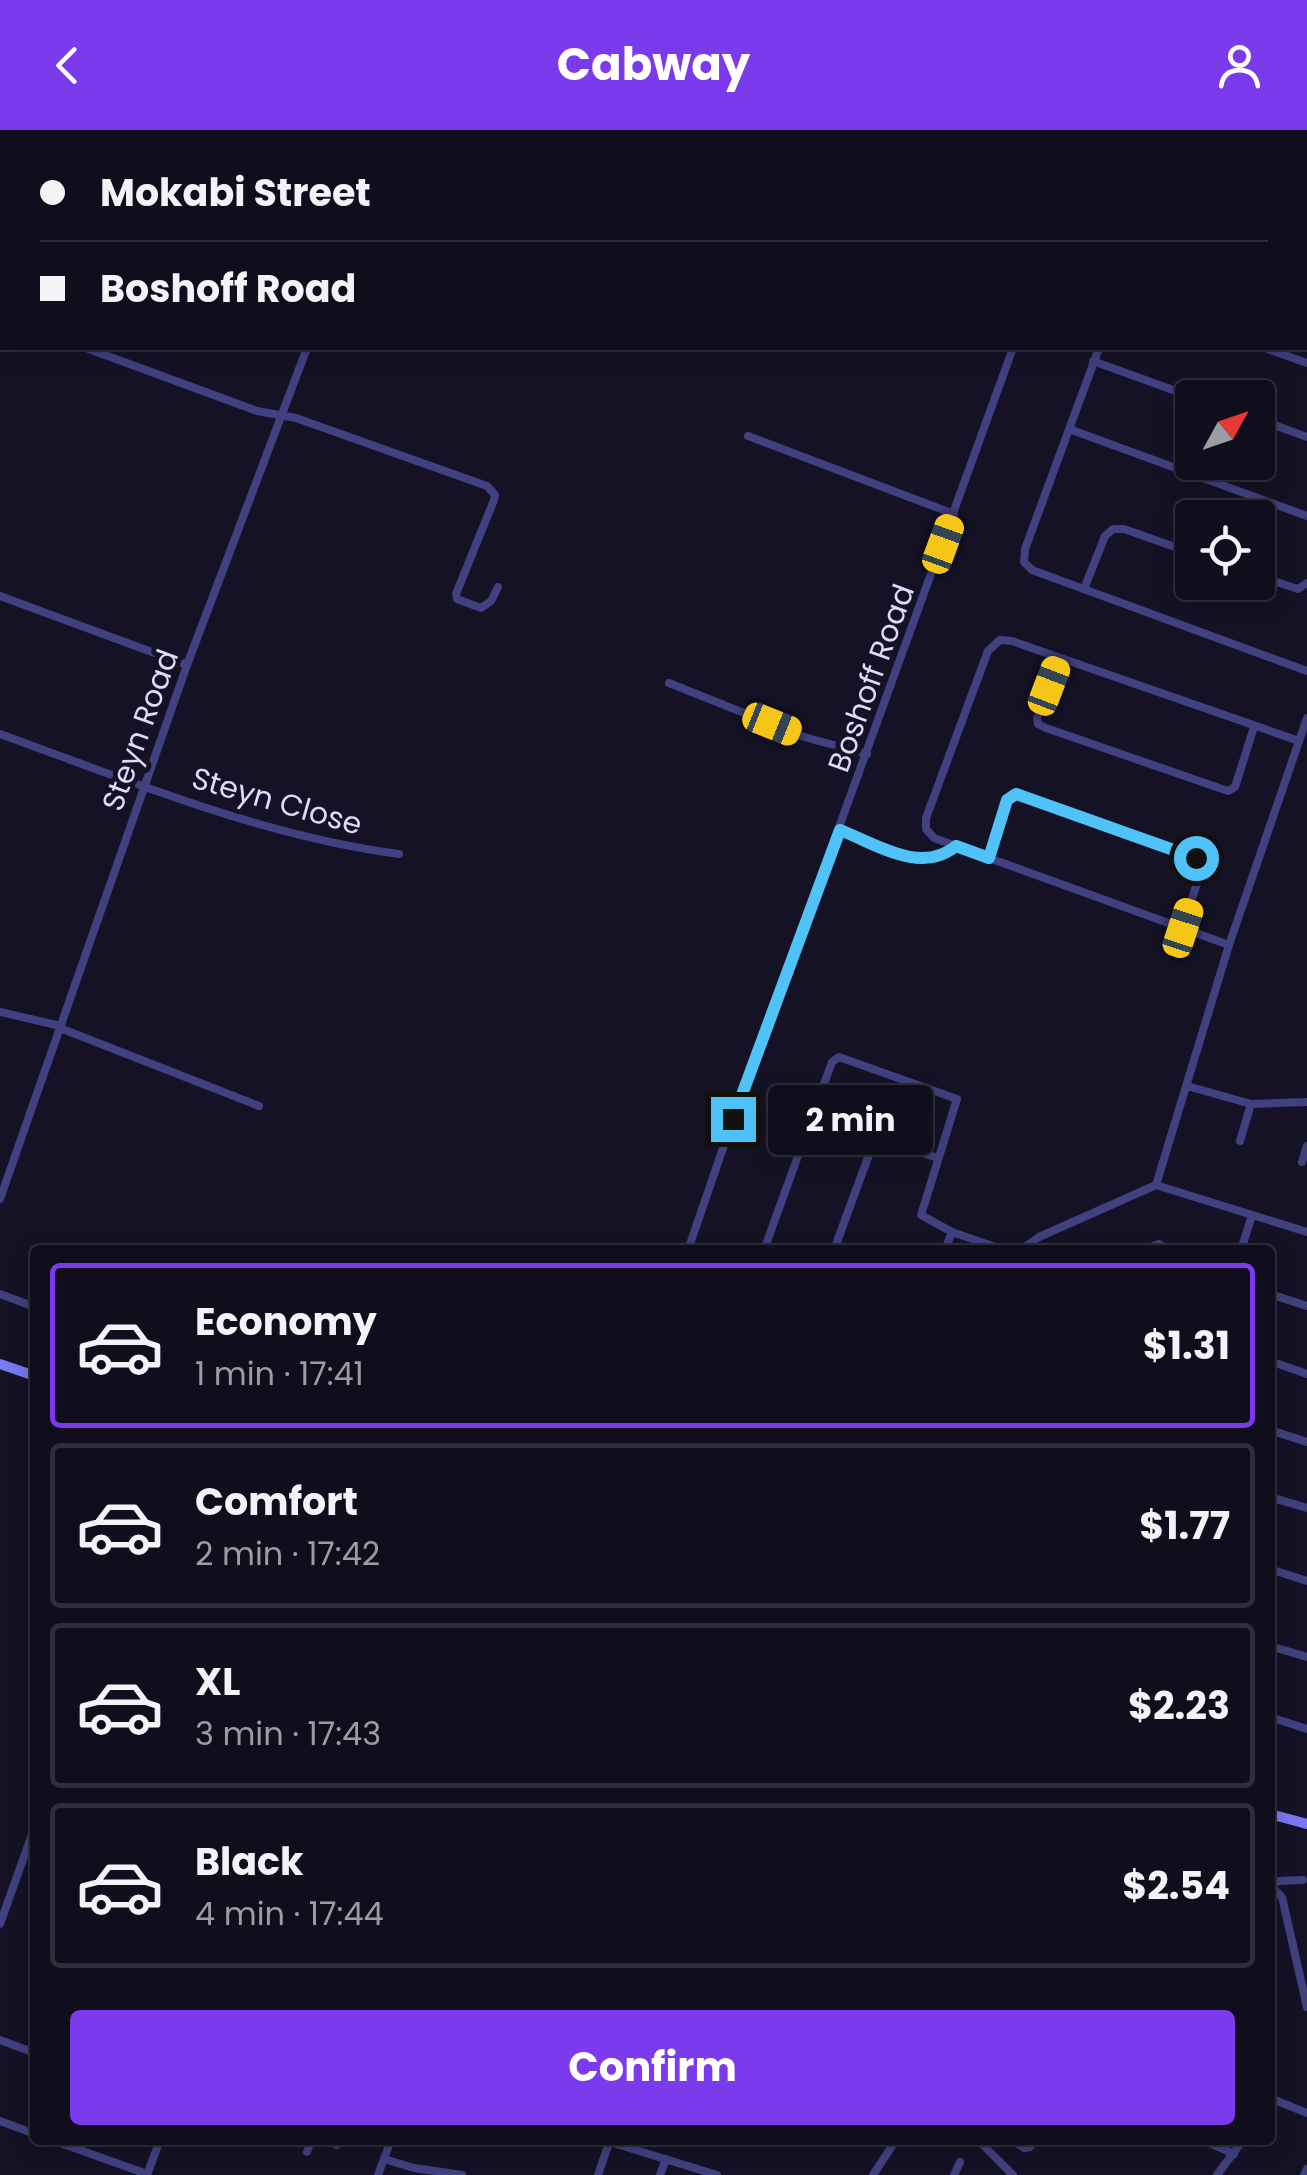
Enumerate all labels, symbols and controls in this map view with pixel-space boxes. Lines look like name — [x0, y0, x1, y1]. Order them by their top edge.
text: Cabway — [557, 33, 750, 96]
icon: back — [40, 38, 95, 93]
icon: person — [1212, 38, 1267, 93]
text: Mokabi Street — [100, 166, 371, 219]
text: Boshoff Road — [100, 262, 356, 315]
north arrow — [1175, 380, 1275, 480]
map controls — [1175, 380, 1275, 600]
button: locate — [1175, 500, 1275, 600]
car — [919, 511, 967, 577]
street label: Boshoff Road — [817, 578, 925, 778]
street label: Steyn Road — [91, 643, 189, 817]
car — [1024, 653, 1074, 719]
car — [739, 699, 805, 749]
street label: Steyn Close — [187, 756, 367, 846]
route start — [1174, 836, 1219, 881]
car — [1159, 895, 1207, 961]
callout: 2 min — [768, 1084, 933, 1154]
route end — [711, 1097, 756, 1142]
text: 2 min — [806, 1097, 895, 1142]
text: Economy — [195, 1295, 377, 1348]
icon: car — [75, 1301, 165, 1391]
text: $1.31 — [1143, 1319, 1230, 1372]
text: 1 min · 17:41 — [195, 1351, 364, 1396]
text: Comfort — [195, 1475, 358, 1528]
icon: car — [75, 1481, 165, 1571]
text: $1.77 — [1139, 1499, 1230, 1552]
text: 2 min · 17:42 — [195, 1531, 380, 1576]
text: XL — [195, 1655, 240, 1708]
icon: car — [75, 1661, 165, 1751]
text: $2.23 — [1128, 1679, 1230, 1732]
text: 3 min · 17:43 — [195, 1711, 381, 1756]
text: Black — [195, 1835, 304, 1888]
icon: car — [75, 1841, 165, 1931]
text: $2.54 — [1122, 1859, 1230, 1912]
text: 4 min · 17:44 — [195, 1891, 384, 1936]
button: Confirm — [70, 2010, 1235, 2125]

